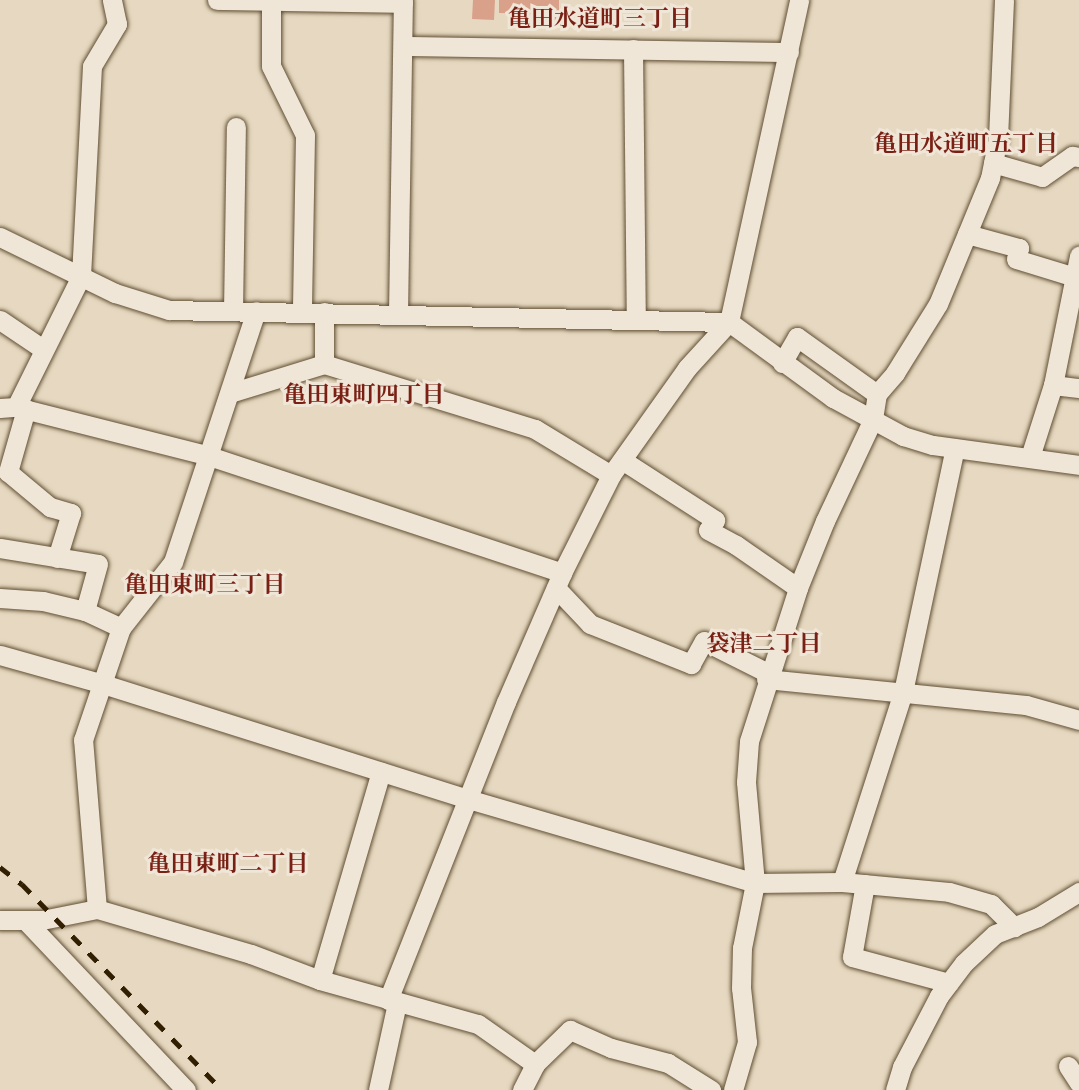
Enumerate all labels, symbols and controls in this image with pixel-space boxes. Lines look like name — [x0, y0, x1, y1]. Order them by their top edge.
district label: 亀田水道町三丁目 — [508, 6, 692, 34]
district label: 亀田水道町五丁目 — [874, 131, 1058, 159]
district label: 亀田東町四丁目 — [284, 382, 444, 410]
district label: 亀田東町三丁目 — [125, 572, 285, 600]
district label: 袋津二丁目 — [707, 631, 821, 659]
district label: 亀田東町二丁目 — [148, 851, 308, 879]

